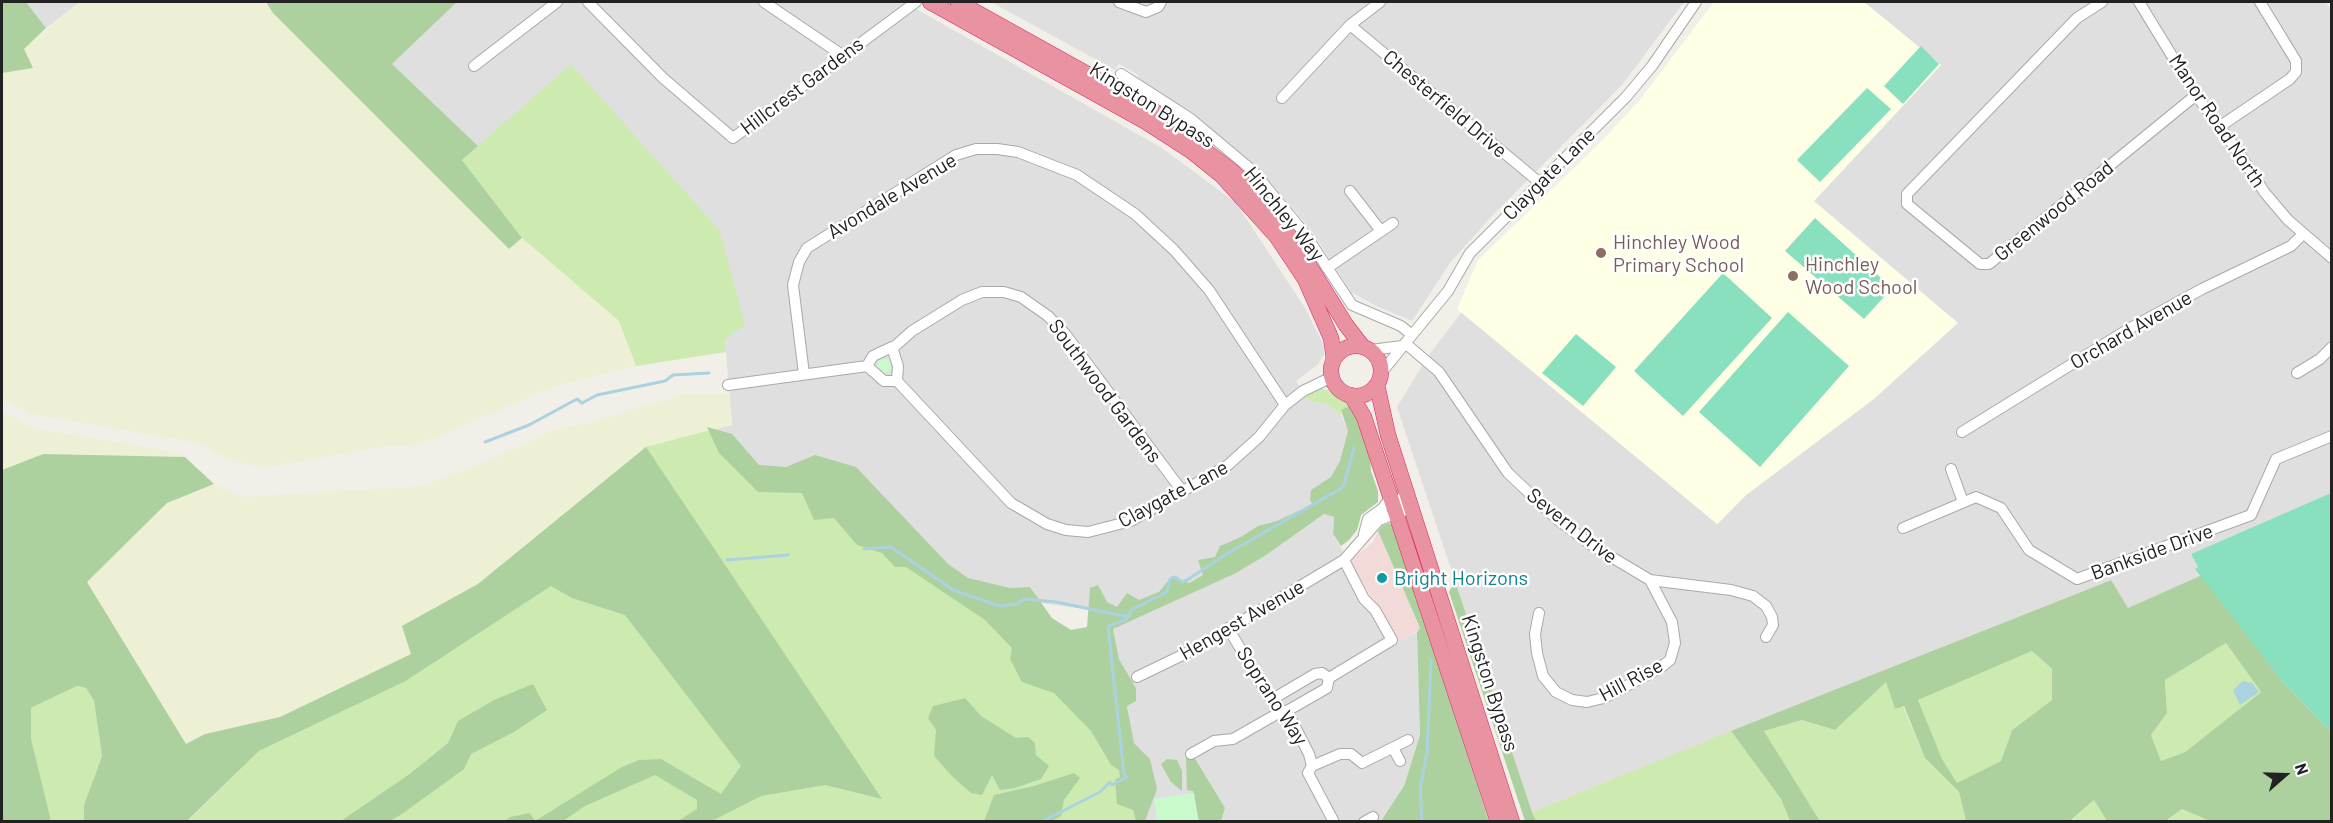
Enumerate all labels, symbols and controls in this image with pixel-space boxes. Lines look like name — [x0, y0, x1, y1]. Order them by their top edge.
street label: Hillcrest Gardens — [736, 32, 868, 140]
street label: Chesterfield Drive — [1378, 45, 1512, 163]
street label: Manor Road North — [2164, 50, 2270, 192]
street label: Kingston Bypass — [1085, 57, 1219, 153]
street label: Claygate Lane — [1498, 123, 1600, 225]
street label: Avondale Avenue — [823, 148, 961, 244]
street label: Greenwood Road — [1990, 156, 2118, 266]
street label: Hinchley Way — [1239, 162, 1329, 266]
place label: Hinchley Wood Primary School — [1613, 230, 1744, 277]
marker: Hinchley Wood Primary School — [1594, 246, 1608, 260]
place label: Hinchley Wood School — [1805, 252, 1917, 299]
marker: Hinchley Wood School — [1786, 269, 1800, 283]
street label: Orchard Avenue — [2066, 285, 2196, 375]
street label: Southwood Gardens — [1043, 315, 1167, 467]
street label: Claygate Lane — [1114, 455, 1232, 533]
street label: Severn Drive — [1522, 483, 1622, 569]
street label: Bankside Drive — [2088, 519, 2216, 585]
place label: Bright Horizons — [1394, 566, 1528, 590]
marker: Bright Horizons — [1375, 571, 1389, 585]
street label: Hengest Avenue — [1175, 575, 1309, 665]
street label: Kingston Bypass — [1457, 611, 1523, 755]
street label: Soprano Way — [1231, 642, 1313, 750]
street label: Hill Rise — [1595, 653, 1667, 707]
north arrow — [2255, 745, 2315, 805]
text: N — [2292, 760, 2313, 777]

